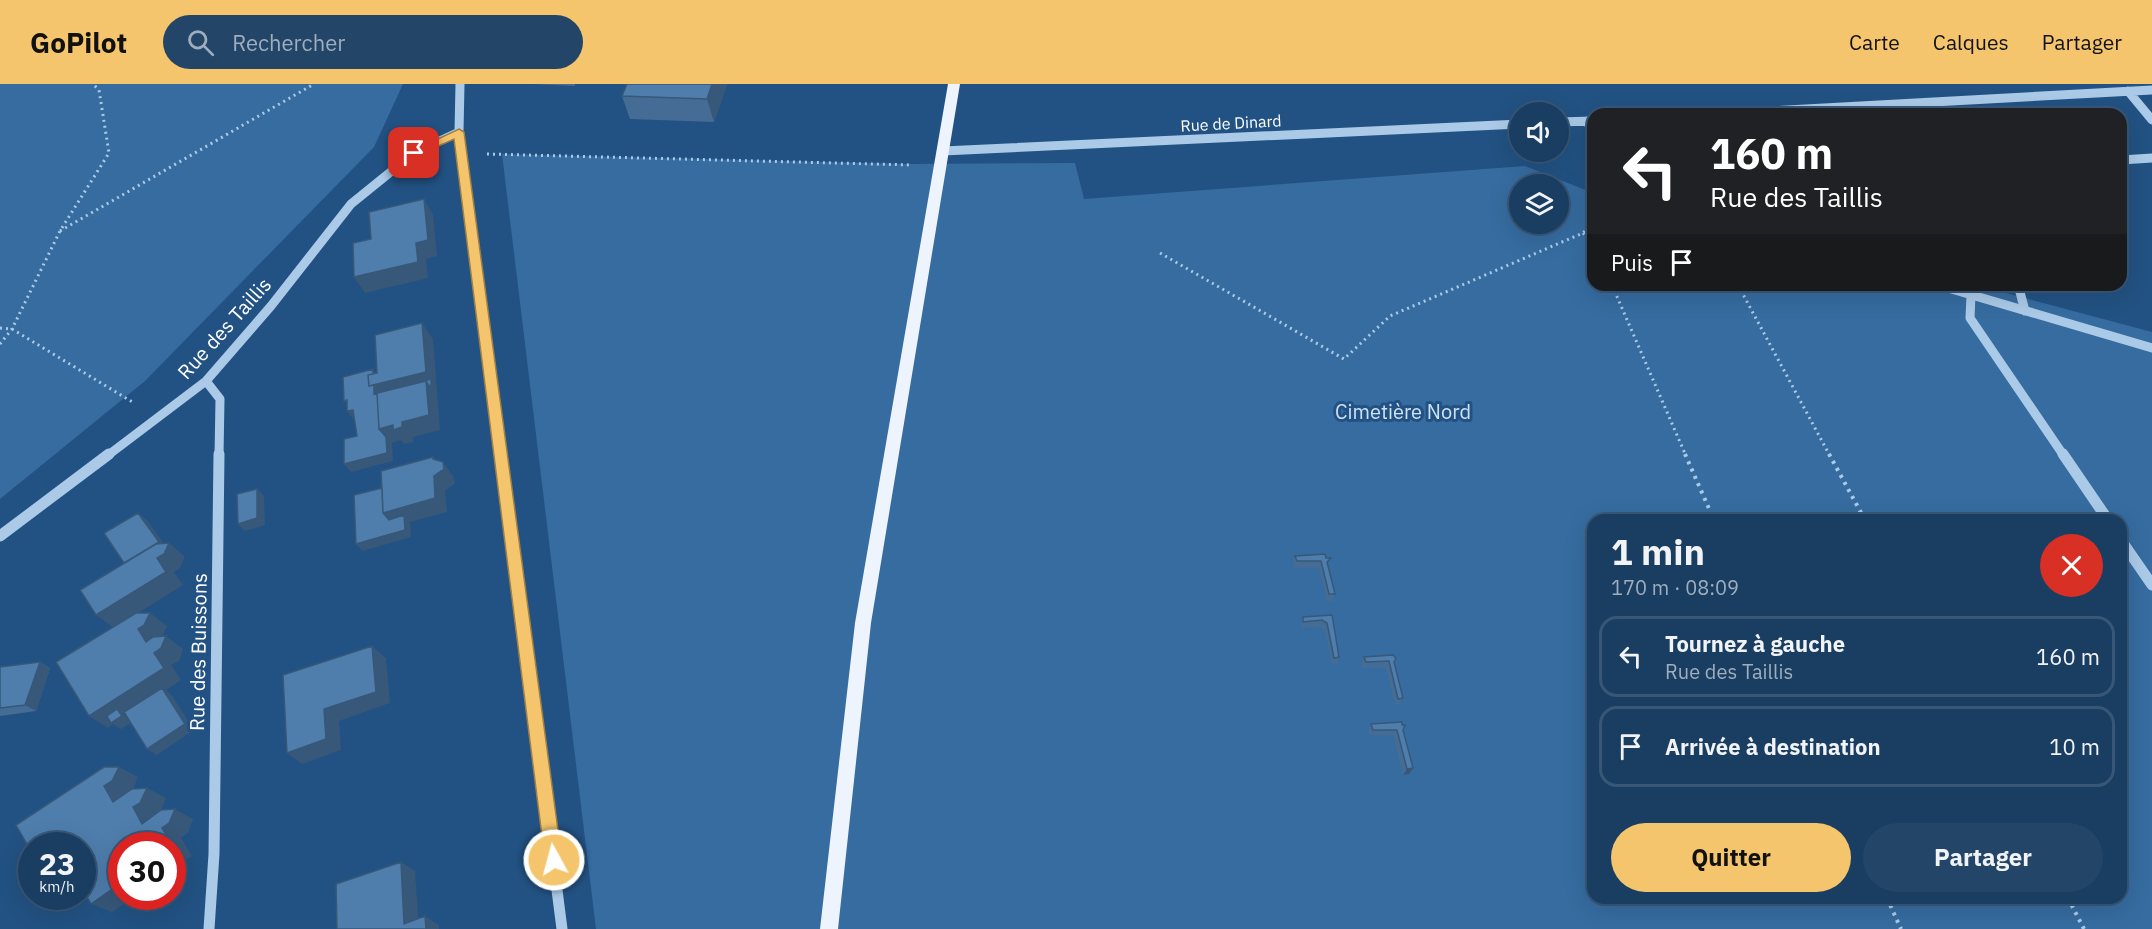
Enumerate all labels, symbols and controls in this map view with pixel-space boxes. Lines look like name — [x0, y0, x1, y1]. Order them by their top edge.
search box — [163, 15, 583, 69]
text: GoPilot — [30, 24, 127, 61]
icon: search — [184, 26, 217, 59]
text: Rechercher — [232, 28, 345, 57]
text: Carte — [1849, 28, 1900, 56]
text: Calques — [1933, 28, 2009, 56]
text: Partager — [2042, 28, 2122, 56]
map controls — [1509, 102, 1569, 234]
button: sound — [1509, 102, 1569, 162]
street label: Rue de Dinard — [1180, 110, 1282, 136]
text: 160 m — [1710, 126, 1833, 181]
pin — [388, 127, 439, 178]
icon: left — [1611, 132, 1689, 210]
icon: arrive — [397, 136, 430, 169]
button: layers — [1509, 174, 1569, 234]
text: Rue des Taillis — [1710, 179, 1883, 214]
icon: arrive — [1665, 246, 1698, 279]
text: Puis — [1611, 248, 1653, 277]
street label: Rue des Taillis — [171, 271, 277, 385]
park label: Cimetière Nord — [1335, 398, 1471, 425]
text: 1 min — [1611, 528, 1705, 575]
button: close — [2040, 534, 2103, 597]
street label: Rue des Buissons — [183, 573, 213, 731]
text: 170 m · 08:09 — [1611, 574, 1739, 601]
text: Tournez à gauche — [1665, 629, 1845, 658]
icon: left — [1614, 640, 1647, 673]
text: 160 m — [2036, 642, 2100, 671]
text: Rue des Taillis — [1665, 658, 1793, 685]
icon: arrive — [1614, 730, 1647, 763]
text: Arrivée à destination — [1665, 732, 1881, 761]
text: 10 m — [2049, 732, 2100, 761]
button: Quitter — [1611, 823, 1851, 892]
button: Partager — [1863, 823, 2103, 892]
position arrow — [522, 828, 586, 892]
speed limit sign: 30 — [108, 832, 186, 910]
text: 23 — [39, 844, 75, 883]
text: km/h — [39, 877, 75, 896]

